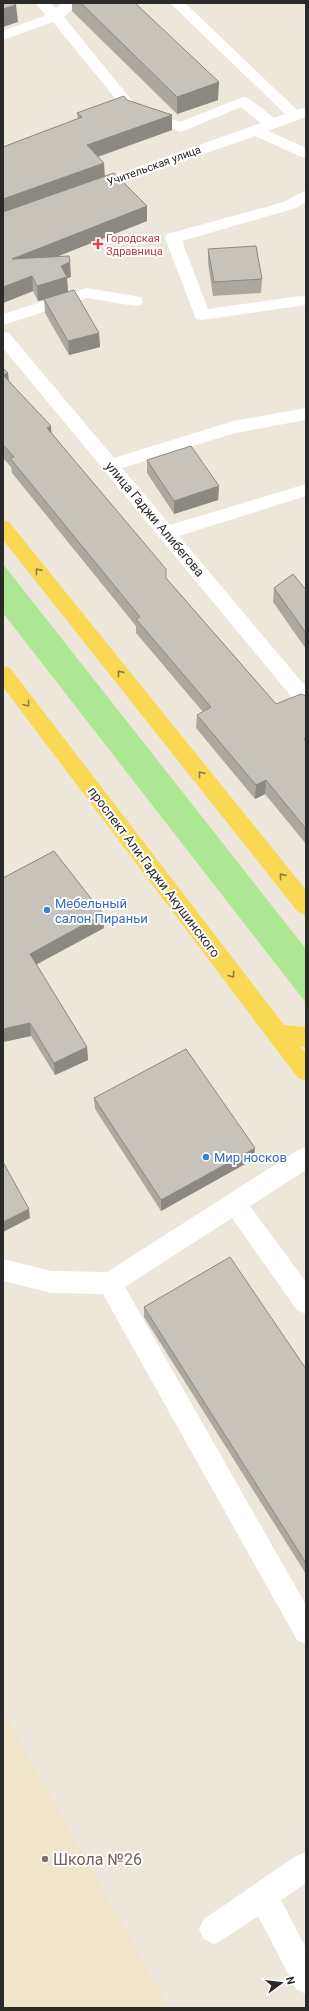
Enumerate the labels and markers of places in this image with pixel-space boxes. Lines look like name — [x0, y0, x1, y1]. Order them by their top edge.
place label: Городская Здравница — [106, 232, 163, 258]
marker: Городская Здравница — [93, 239, 103, 249]
place label: Мебельный салон Пираньи — [55, 896, 148, 926]
marker: Мебельный салон Пираньи — [42, 905, 52, 915]
place label: Мир носков — [214, 1150, 287, 1165]
marker: Мир носков — [201, 1152, 211, 1162]
place label: Школа №26 — [53, 1850, 142, 1869]
marker: Школа №26 — [40, 1854, 50, 1864]

